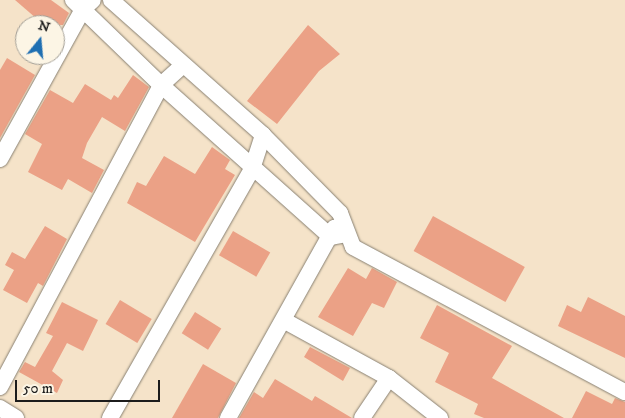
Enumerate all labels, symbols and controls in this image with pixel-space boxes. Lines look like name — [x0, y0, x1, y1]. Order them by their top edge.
north arrow — [15, 15, 65, 65]
text: N — [36, 16, 52, 37]
scale bar — [18, 370, 162, 402]
text: 50 m — [23, 379, 53, 398]

